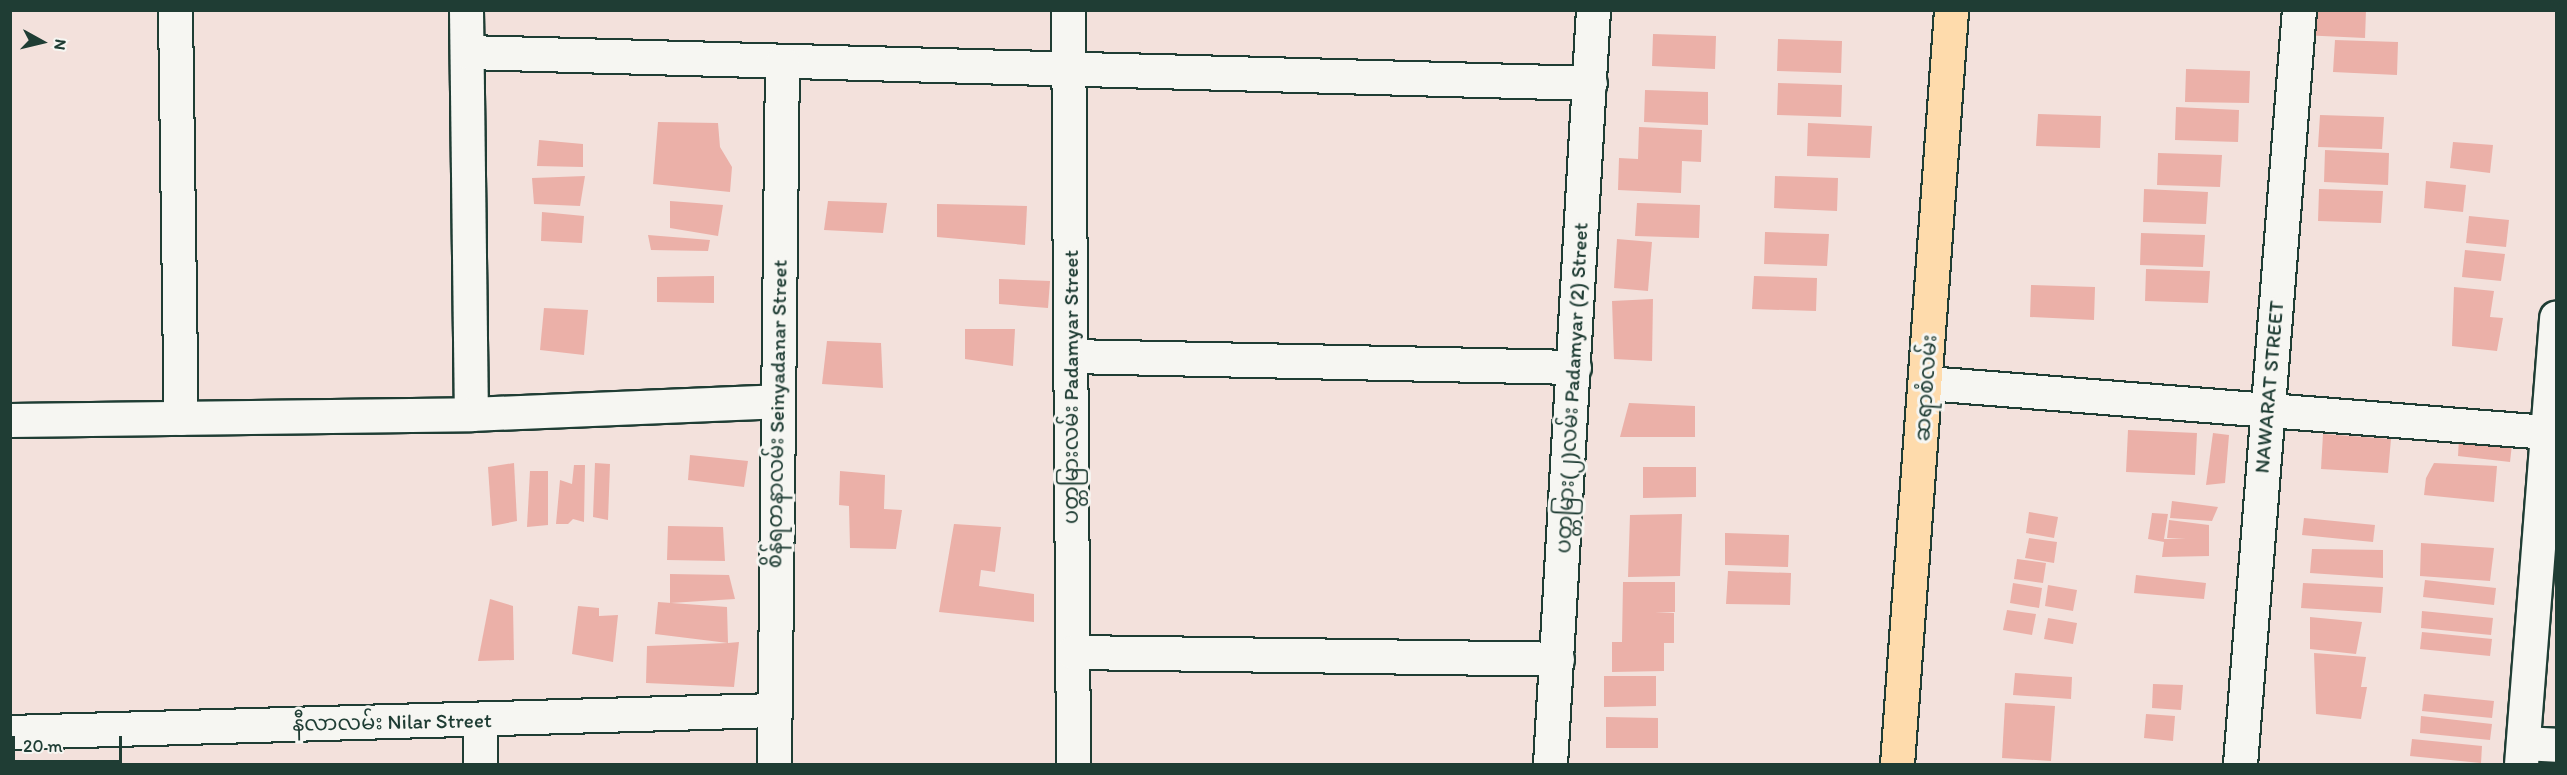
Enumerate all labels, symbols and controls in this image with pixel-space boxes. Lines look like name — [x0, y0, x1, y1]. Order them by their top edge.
north arrow — [12, 12, 72, 72]
text: N — [50, 38, 70, 51]
street label: ပတ္တမြား(၂)လမ်း Padamyar (2) Street — [1551, 222, 1593, 554]
street label: ပတ္တမြားလမ်း Padamyar Street — [1058, 250, 1084, 524]
street label: စိန်ရတနာလမ်း Seinyadanar Street — [762, 260, 792, 568]
street label: NAWARAT STREET — [2249, 299, 2289, 475]
street label: ဆရာစံလမ်း — [1910, 334, 1942, 442]
street label: နီလာလမ်း Nilar Street — [292, 708, 492, 736]
scale bar — [15, 724, 124, 762]
text: 20 m — [23, 735, 63, 757]

